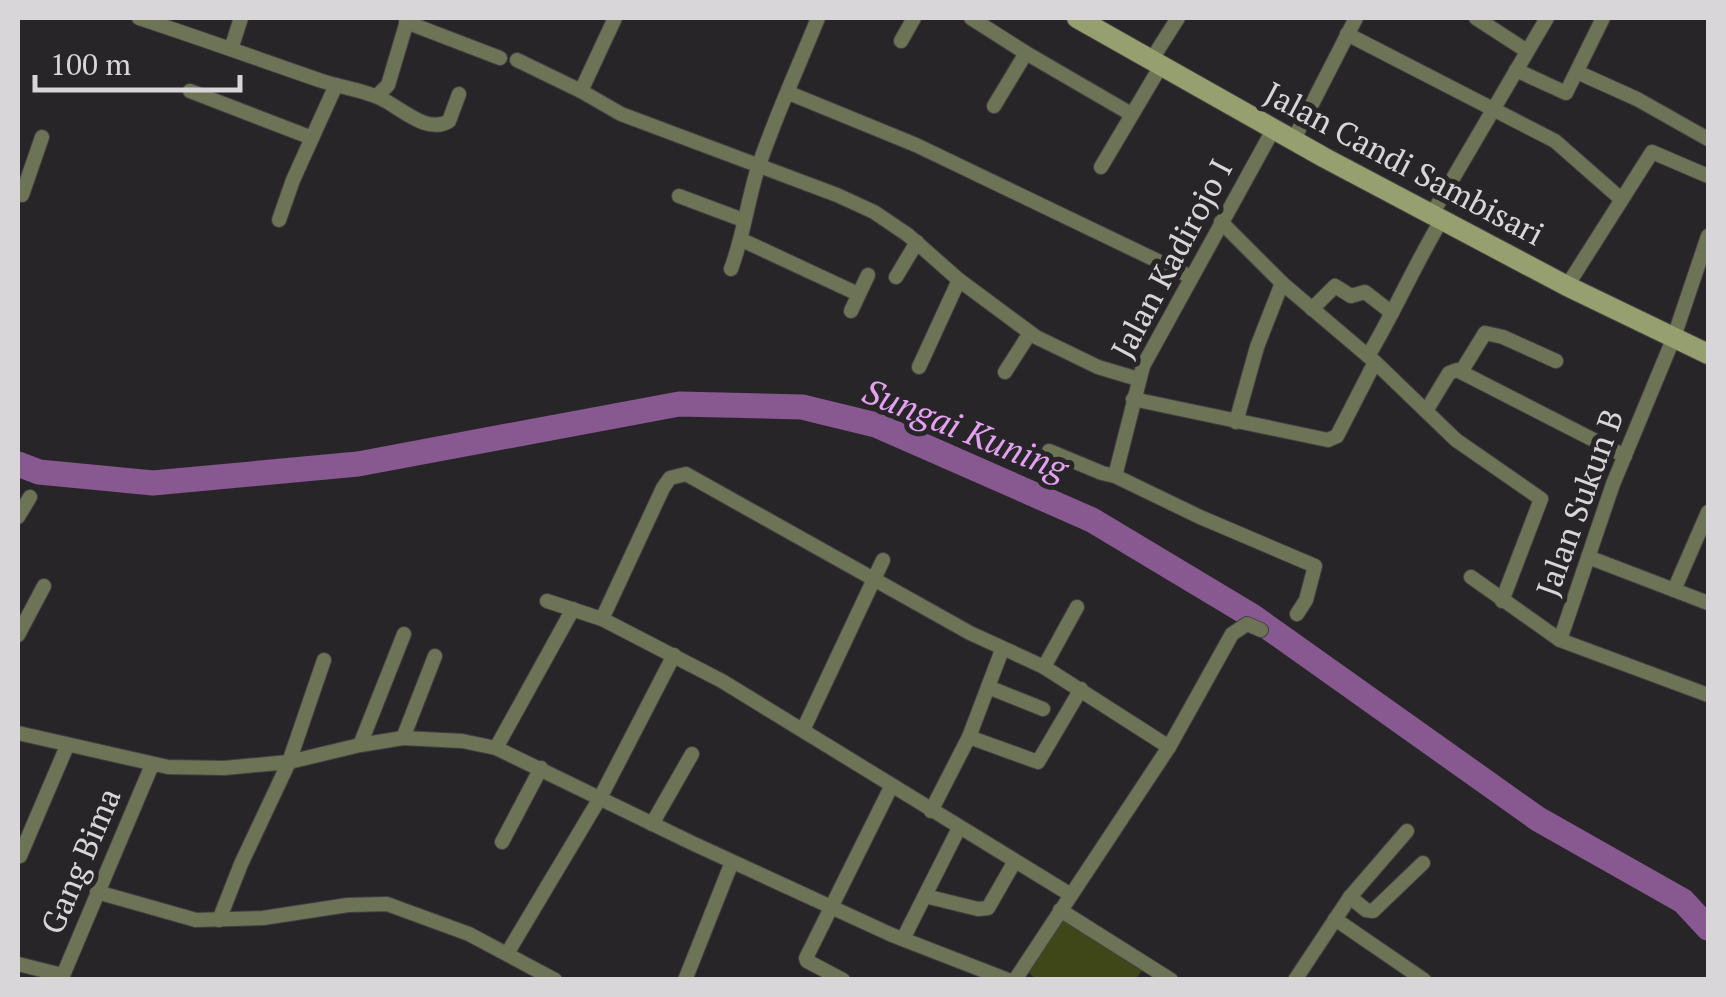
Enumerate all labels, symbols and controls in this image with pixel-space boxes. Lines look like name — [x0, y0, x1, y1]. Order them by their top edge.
scale bar — [35, 30, 240, 92]
text: 100 m — [50, 44, 131, 84]
street label: Jalan Candi Sambisari — [1258, 72, 1551, 255]
street label: Jalan Kadirojo I — [1101, 152, 1241, 365]
water label: Sungai Kuning — [856, 367, 1076, 492]
street label: Jalan Sukun B — [1526, 403, 1632, 602]
street label: Gang Bima — [30, 781, 130, 940]

